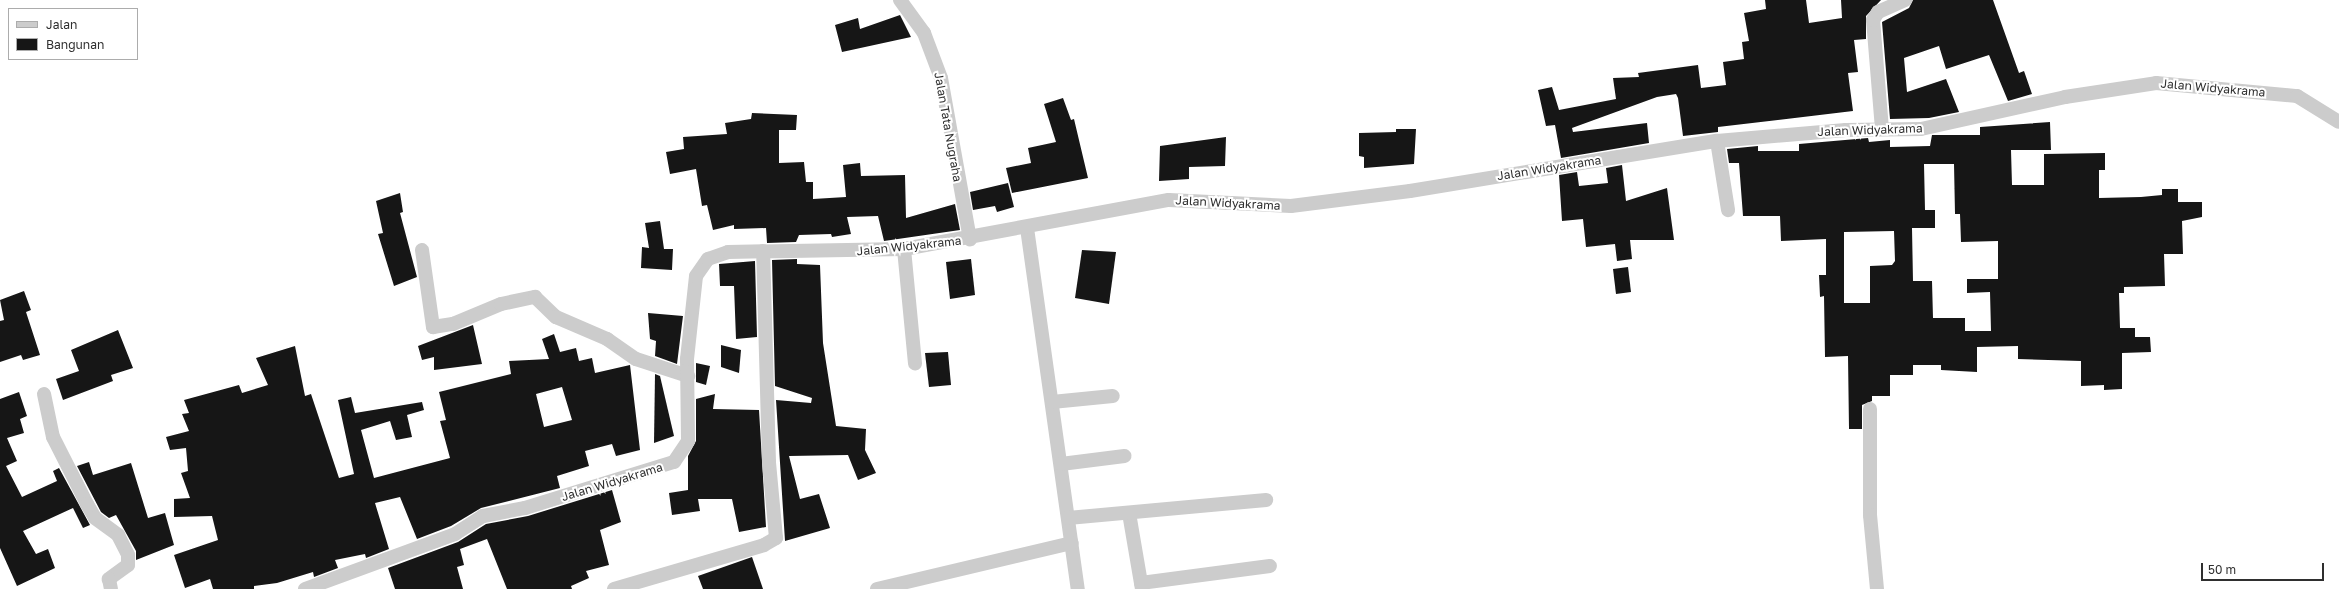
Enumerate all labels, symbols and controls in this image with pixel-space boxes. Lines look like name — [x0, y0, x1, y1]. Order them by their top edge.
legend — [8, 8, 138, 60]
text: Jalan — [46, 17, 77, 32]
text: Bangunan — [46, 37, 104, 52]
street label: Jalan Tata Nugraha — [931, 71, 965, 183]
street label: Jalan Widyakrama — [2160, 76, 2266, 100]
street label: Jalan Widyakrama — [1817, 121, 1923, 139]
street label: Jalan Widyakrama — [1496, 153, 1602, 183]
street label: Jalan Widyakrama — [1175, 193, 1281, 213]
street label: Jalan Widyakrama — [856, 233, 962, 259]
street label: Jalan Widyakrama — [560, 460, 664, 504]
scale bar — [2203, 555, 2326, 581]
text: 50 m — [2208, 562, 2236, 577]

